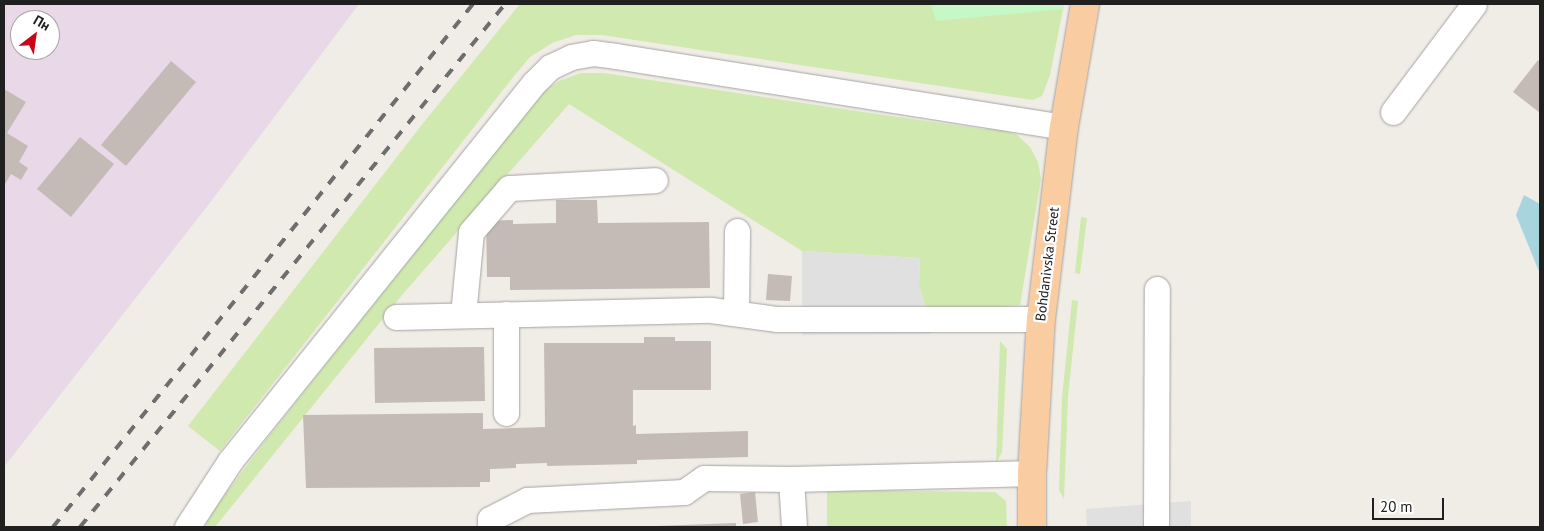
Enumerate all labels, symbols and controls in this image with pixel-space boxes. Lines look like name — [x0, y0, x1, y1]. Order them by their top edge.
north arrow — [10, 10, 60, 60]
text: Пн — [30, 11, 54, 35]
street label: Bohdanivska Street — [1032, 206, 1062, 322]
scale bar — [1374, 488, 1446, 520]
text: 20 m — [1380, 497, 1413, 516]

